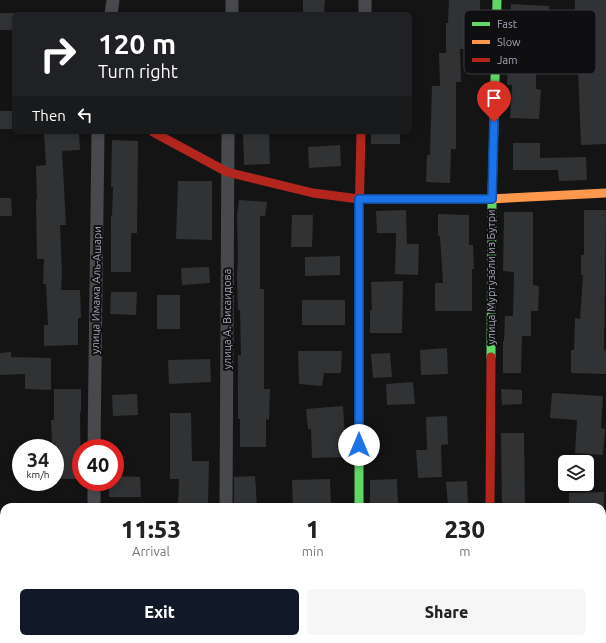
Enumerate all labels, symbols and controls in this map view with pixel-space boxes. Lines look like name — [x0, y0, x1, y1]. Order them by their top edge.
legend — [464, 10, 596, 74]
text: Fast — [497, 18, 518, 30]
icon: right — [32, 28, 84, 80]
text: 120 m — [98, 28, 176, 59]
text: Slow — [497, 36, 521, 48]
text: Jam — [497, 54, 518, 66]
text: Turn right — [98, 61, 178, 81]
pin — [477, 81, 511, 122]
icon: arrive — [483, 87, 505, 109]
icon: left — [74, 104, 96, 126]
text: Then — [32, 107, 66, 124]
street label: улица Муртузали из Бутри — [485, 209, 497, 345]
street label: улица Имама Аль-Ашари — [89, 226, 103, 354]
street label: улица А. Висаидова — [221, 269, 233, 369]
position arrow — [338, 424, 380, 466]
speed limit sign: 40 — [72, 439, 124, 491]
text: 34 — [27, 448, 49, 471]
map controls — [558, 455, 594, 491]
button: layers — [558, 455, 594, 491]
text: km/h — [26, 469, 50, 480]
text: 11:53 — [121, 516, 181, 543]
text: 1 — [306, 516, 319, 543]
text: 230 — [445, 516, 485, 543]
text: Arrival — [132, 544, 170, 558]
text: min — [302, 544, 324, 558]
text: m — [459, 544, 470, 558]
button: Exit — [20, 589, 299, 635]
button: Share — [307, 589, 586, 635]

